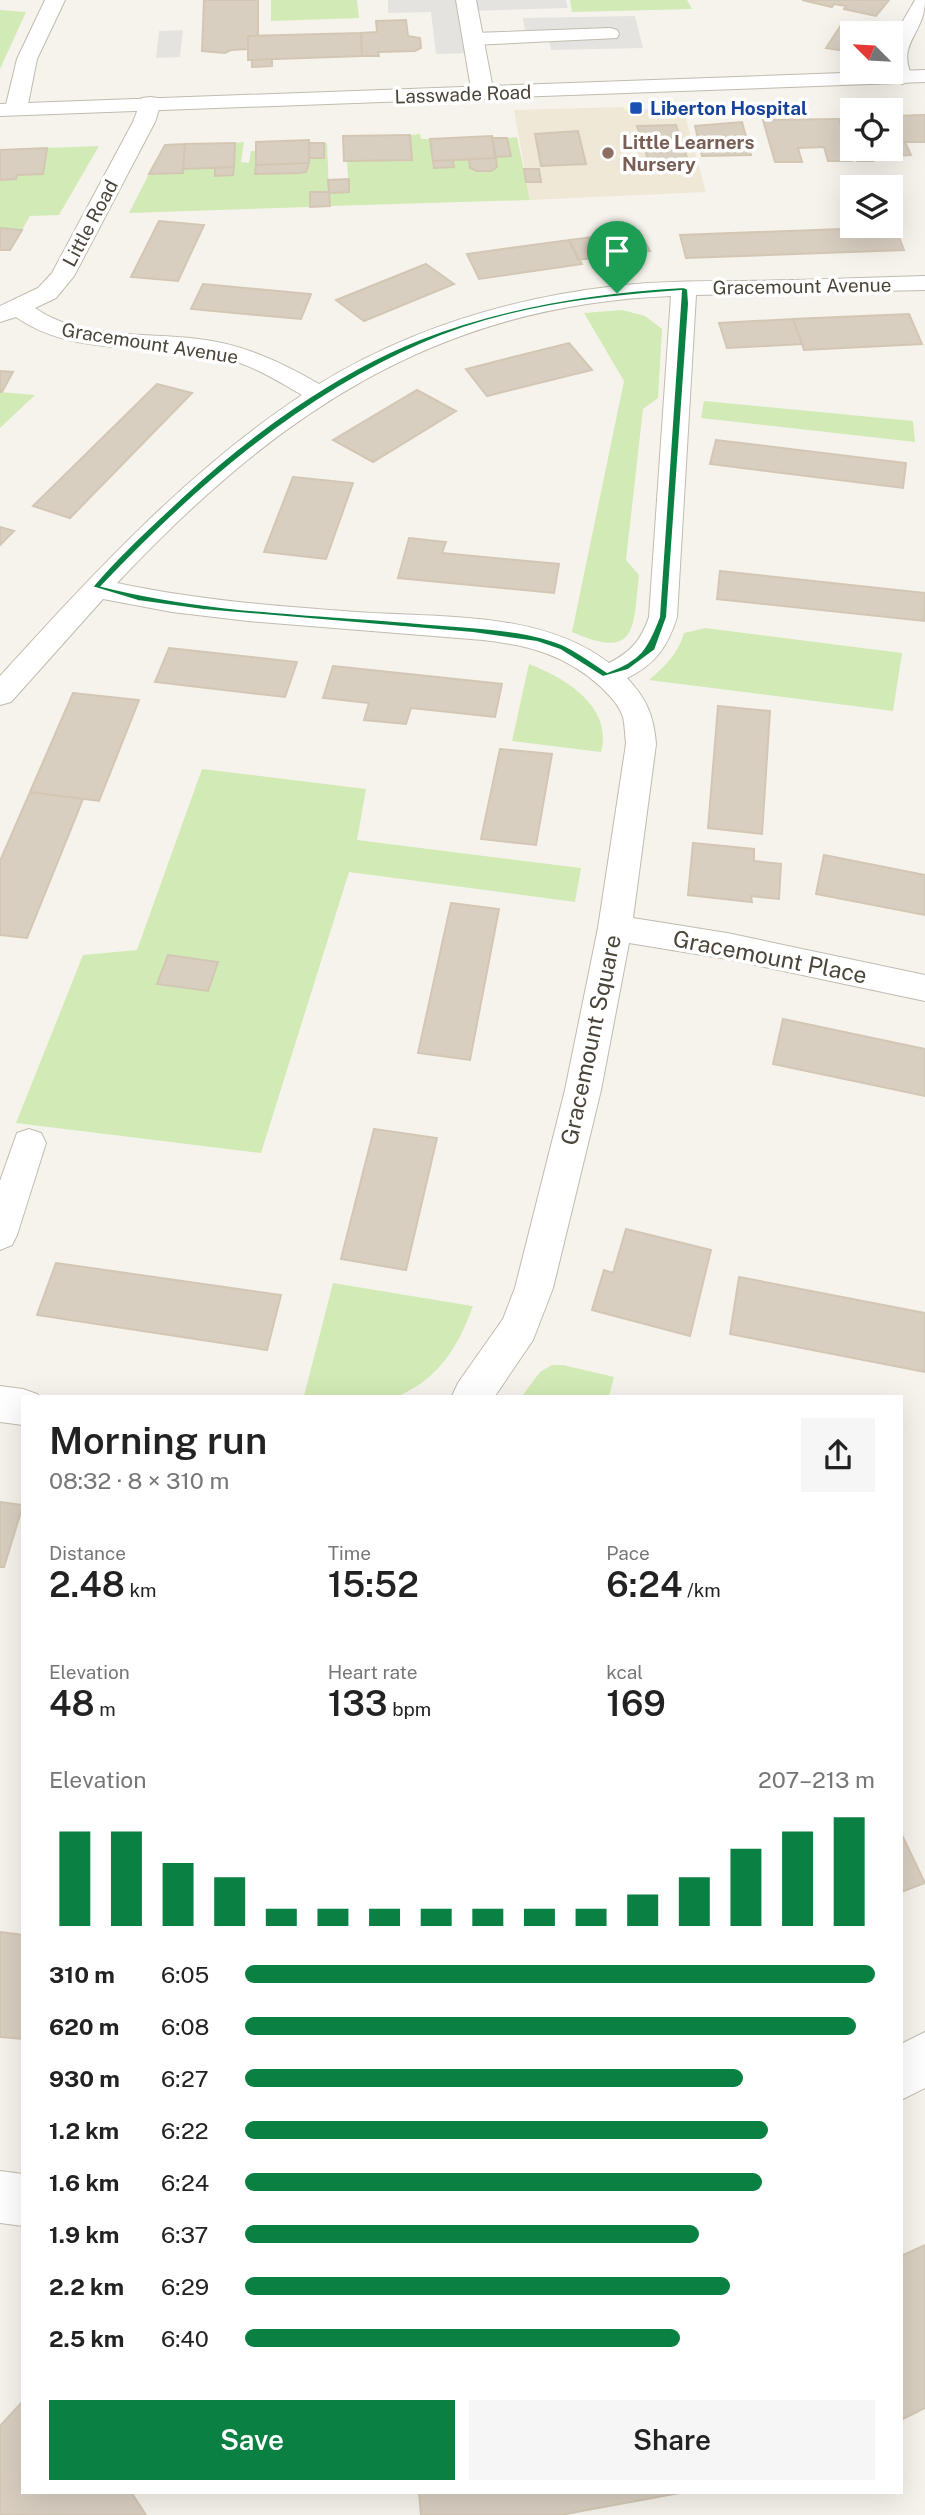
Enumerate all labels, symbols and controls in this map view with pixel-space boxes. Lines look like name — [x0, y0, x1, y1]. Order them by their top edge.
north arrow — [840, 21, 903, 84]
map controls — [840, 21, 903, 238]
street label: Lasswade Road — [394, 81, 532, 107]
place label: Liberton Hospital — [650, 97, 807, 119]
button: locate — [840, 98, 903, 161]
marker: Liberton Hospital — [628, 100, 644, 116]
place label: Little Learners Nursery — [622, 131, 754, 175]
marker: Little Learners Nursery — [600, 145, 616, 161]
button: layers — [840, 175, 903, 238]
street label: Little Road — [58, 176, 122, 270]
pin — [587, 221, 647, 293]
icon: arrive — [598, 232, 636, 270]
street label: Gracemount Avenue — [712, 273, 892, 299]
street label: Gracemount Avenue — [60, 318, 240, 368]
street label: Gracemount Place — [671, 924, 869, 989]
street label: Gracemount Square — [555, 932, 626, 1148]
text: Morning run — [49, 1418, 267, 1463]
button: share — [801, 1418, 875, 1492]
text: 08:32 · 8 × 310 m — [49, 1467, 229, 1494]
text: Distance — [49, 1542, 126, 1564]
text: Time — [328, 1542, 371, 1564]
text: Pace — [606, 1542, 650, 1564]
text: 2.48 — [49, 1564, 125, 1605]
text: 15:52 — [328, 1564, 419, 1605]
text: 6:24 — [606, 1564, 682, 1605]
text: km — [125, 1579, 157, 1601]
text: /km — [682, 1579, 721, 1601]
text: Elevation — [49, 1661, 130, 1683]
text: Heart rate — [328, 1661, 417, 1683]
text: kcal — [606, 1661, 643, 1683]
text: 48 — [49, 1683, 95, 1724]
text: 133 — [328, 1683, 388, 1724]
text: 169 — [606, 1683, 666, 1724]
text: m — [95, 1698, 116, 1720]
text: bpm — [388, 1698, 431, 1720]
text: Elevation — [49, 1766, 147, 1793]
text: 207–213 m — [758, 1766, 875, 1793]
text: 310 m — [49, 1961, 115, 1988]
text: 6:05 — [161, 1961, 209, 1988]
text: 620 m — [49, 2013, 119, 2040]
text: 6:08 — [161, 2013, 209, 2040]
text: 930 m — [49, 2065, 120, 2092]
text: 6:27 — [161, 2065, 208, 2092]
text: 1.2 km — [49, 2117, 119, 2144]
text: 6:22 — [161, 2117, 208, 2144]
text: 1.6 km — [49, 2169, 119, 2196]
text: 6:24 — [161, 2169, 209, 2196]
text: 1.9 km — [49, 2221, 119, 2248]
text: 6:37 — [161, 2221, 208, 2248]
text: 2.2 km — [49, 2273, 124, 2300]
text: 6:29 — [161, 2273, 209, 2300]
text: 2.5 km — [49, 2325, 124, 2352]
text: 6:40 — [161, 2325, 209, 2352]
button: Save — [49, 2400, 455, 2480]
button: Share — [469, 2400, 875, 2480]

